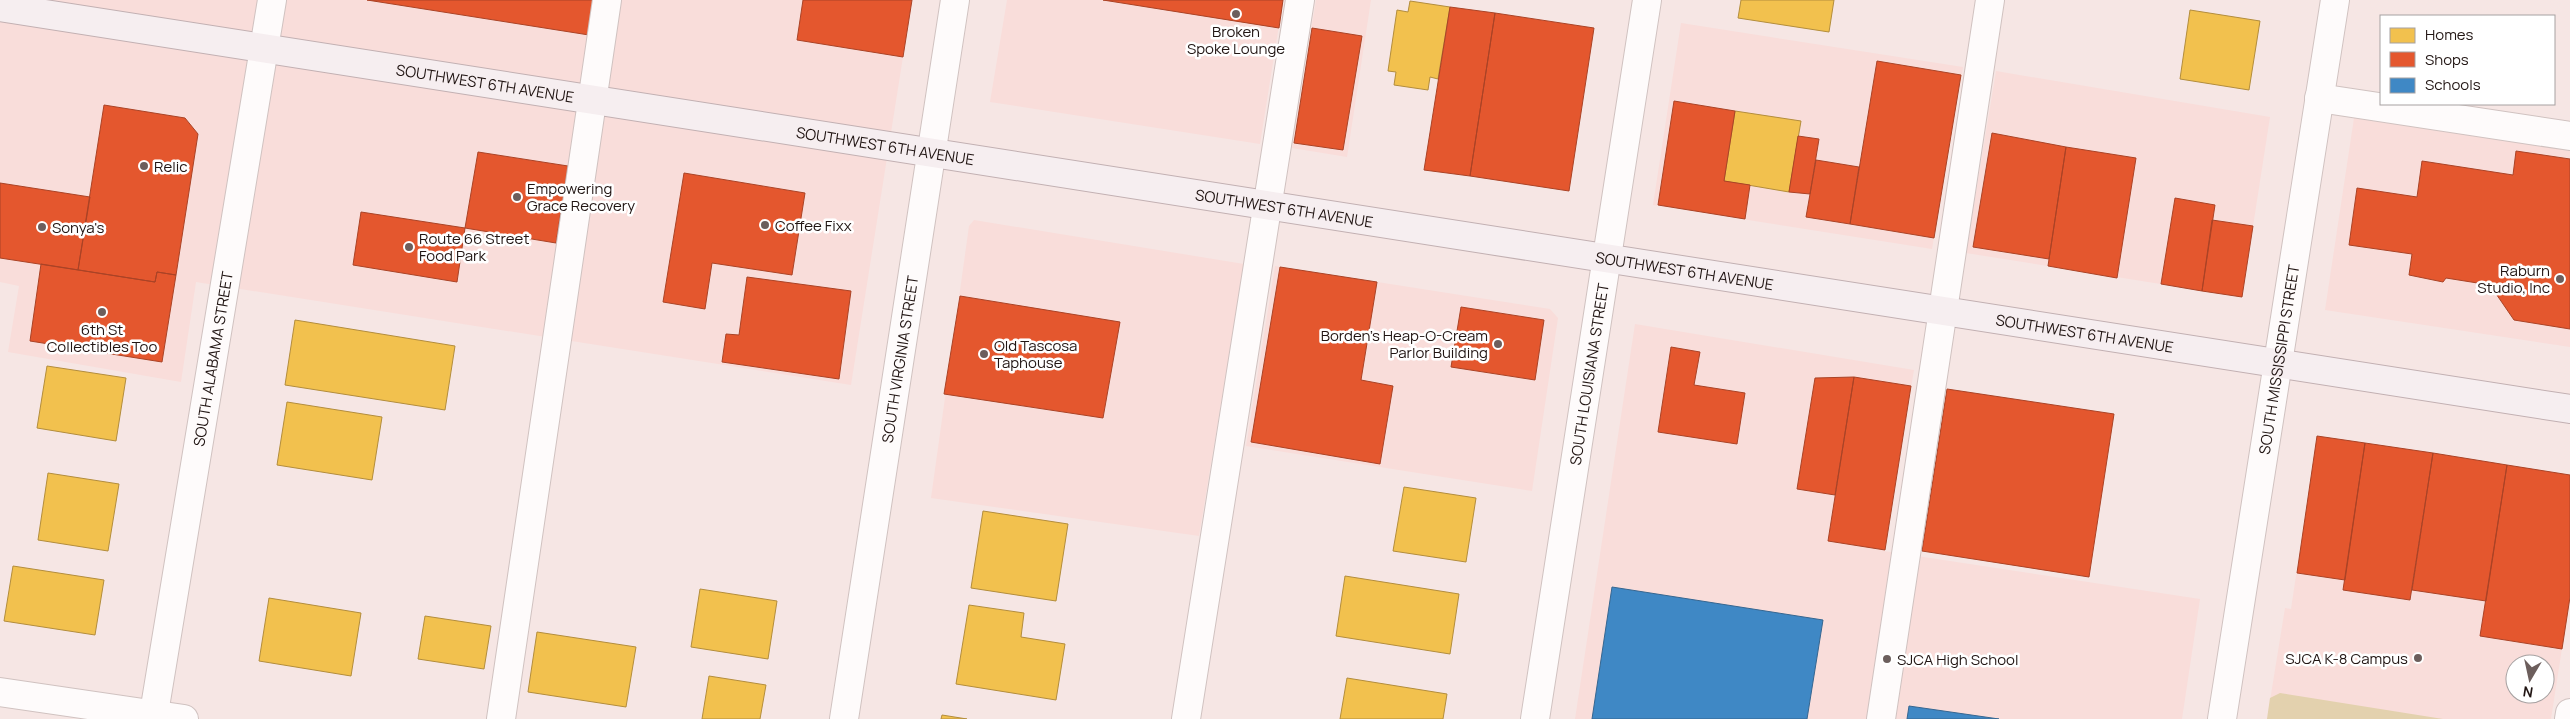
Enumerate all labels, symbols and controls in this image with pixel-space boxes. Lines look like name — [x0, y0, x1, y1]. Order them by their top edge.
marker: Broken Spoke Lounge — [1230, 8, 1242, 20]
legend — [2380, 15, 2555, 105]
place label: Broken Spoke Lounge — [1187, 21, 1285, 59]
text: Homes — [2425, 24, 2474, 45]
text: Shops — [2425, 49, 2469, 70]
street label: SOUTHWEST 6TH AVENUE — [395, 59, 576, 107]
text: Schools — [2425, 74, 2481, 95]
street label: SOUTHWEST 6TH AVENUE — [795, 121, 976, 170]
place label: Relic — [154, 156, 188, 177]
marker: Relic — [138, 160, 150, 172]
place label: Empowering Grace Recovery — [527, 178, 635, 216]
street label: SOUTHWEST 6TH AVENUE — [1194, 184, 1375, 232]
marker: Empowering Grace Recovery — [511, 191, 523, 203]
place label: Coffee Fixx — [775, 215, 852, 236]
place label: Sonya's — [52, 217, 104, 238]
marker: Coffee Fixx — [759, 219, 771, 231]
marker: Sonya's — [36, 221, 48, 233]
place label: Route 66 Street Food Park — [419, 228, 529, 266]
marker: Route 66 Street Food Park — [403, 241, 415, 253]
street label: SOUTHWEST 6TH AVENUE — [1594, 246, 1775, 295]
place label: Raburn Studio, Inc — [2477, 260, 2550, 298]
street label: SOUTH MISSISSIPPI STREET — [2253, 263, 2304, 456]
street label: SOUTH ALABAMA STREET — [188, 270, 237, 448]
marker: Raburn Studio, Inc — [2554, 273, 2566, 285]
street label: SOUTH VIRGINIA STREET — [876, 274, 923, 444]
street label: SOUTH LOUISIANA STREET — [1564, 282, 1613, 467]
marker: 6th St Collectibles Too — [96, 306, 108, 318]
street label: SOUTHWEST 6TH AVENUE — [1994, 309, 2175, 357]
place label: 6th St Collectibles Too — [47, 319, 157, 357]
place label: Borden's Heap-O-Cream Parlor Building — [1321, 325, 1488, 363]
place label: Old Tascosa Taphouse — [994, 335, 1077, 373]
marker: Borden's Heap-O-Cream Parlor Building — [1492, 338, 1504, 350]
marker: Old Tascosa Taphouse — [978, 348, 990, 360]
place label: SJCA K-8 Campus — [2285, 648, 2408, 669]
place label: SJCA High School — [1897, 649, 2018, 670]
marker: SJCA K-8 Campus — [2412, 652, 2424, 664]
marker: SJCA High School — [1881, 653, 1893, 665]
north arrow — [2505, 654, 2555, 704]
text: N — [2521, 682, 2534, 703]

